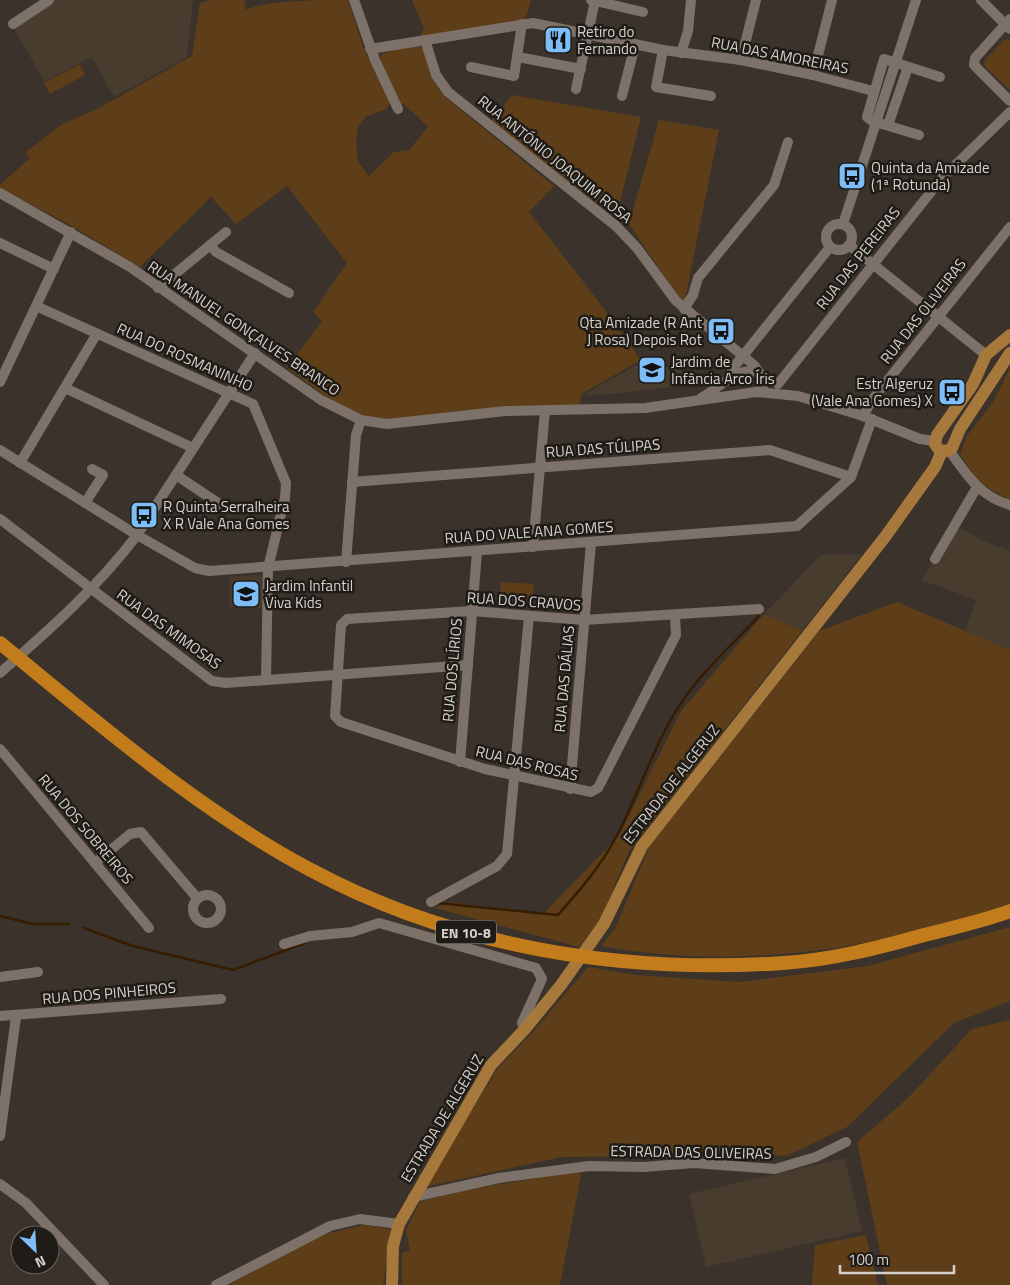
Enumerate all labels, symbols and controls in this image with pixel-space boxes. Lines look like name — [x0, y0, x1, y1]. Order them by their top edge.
place label: Retiro do Fernando — [577, 20, 637, 60]
restaurant icon: Retiro do Fernando — [543, 25, 573, 55]
street label: RUA DAS AMOREIRAS — [709, 30, 851, 80]
street label: RUA ANTÓNIO JOAQUIM ROSA — [473, 89, 637, 229]
place label: Quinta da Amizade (1ª Rotunda) — [871, 156, 990, 196]
bus stop icon: Quinta da Amizade (1ª Rotunda) — [837, 161, 867, 191]
street label: RUA DAS PEREIRAS — [810, 202, 906, 314]
street label: RUA DAS OLIVEIRAS — [874, 253, 972, 369]
street label: RUA MANUEL GONÇALVES BRANCO — [143, 255, 345, 401]
place label: Qta Amizade (R Ant J Rosa) Depois Rot — [579, 311, 703, 351]
bus stop icon: Qta Amizade (R Ant J Rosa) Depois Rot — [706, 316, 736, 346]
street label: RUA DO ROSMANINHO — [113, 317, 257, 397]
place label: Jardim de Infância Arco Íris — [671, 350, 775, 390]
school or university icon: Jardim de Infância Arco Íris — [637, 355, 667, 385]
place label: Estr Algeruz (Vale Ana Gomes) X — [811, 372, 934, 412]
bus stop icon: Estr Algeruz (Vale Ana Gomes) X — [937, 377, 967, 407]
street label: RUA DAS TÚLIPAS — [545, 433, 661, 463]
place label: R Quinta Serralheira X R Vale Ana Gomes — [163, 495, 290, 535]
bus stop icon: R Quinta Serralheira X R Vale Ana Gomes — [129, 500, 159, 530]
street label: RUA DO VALE ANA GOMES — [444, 515, 614, 549]
place label: Jardim Infantil Viva Kids — [265, 574, 353, 614]
school or university icon: Jardim Infantil Viva Kids — [231, 579, 261, 609]
street label: RUA DAS MIMOSAS — [112, 583, 226, 675]
street label: RUA DOS CRAVOS — [466, 586, 582, 616]
street label: RUA DOS LÍRIOS — [436, 617, 468, 723]
street label: RUA DAS DÁLIAS — [548, 625, 580, 733]
street label: ESTRADA DE ALGERUZ — [617, 720, 725, 848]
street label: RUA DAS ROSAS — [473, 739, 581, 787]
street label: RUA DOS SOBREIROS — [33, 769, 139, 889]
road number: EN 10-8 — [436, 920, 496, 944]
street label: RUA DOS PINHEIROS — [41, 976, 177, 1010]
street label: ESTRADA DE ALGERUZ — [395, 1050, 489, 1186]
street label: ESTRADA DAS OLIVEIRAS — [610, 1139, 772, 1165]
north arrow — [10, 1225, 60, 1275]
scale bar — [840, 1242, 954, 1274]
text: 100 m — [848, 1248, 889, 1271]
text: N — [32, 1251, 50, 1274]

